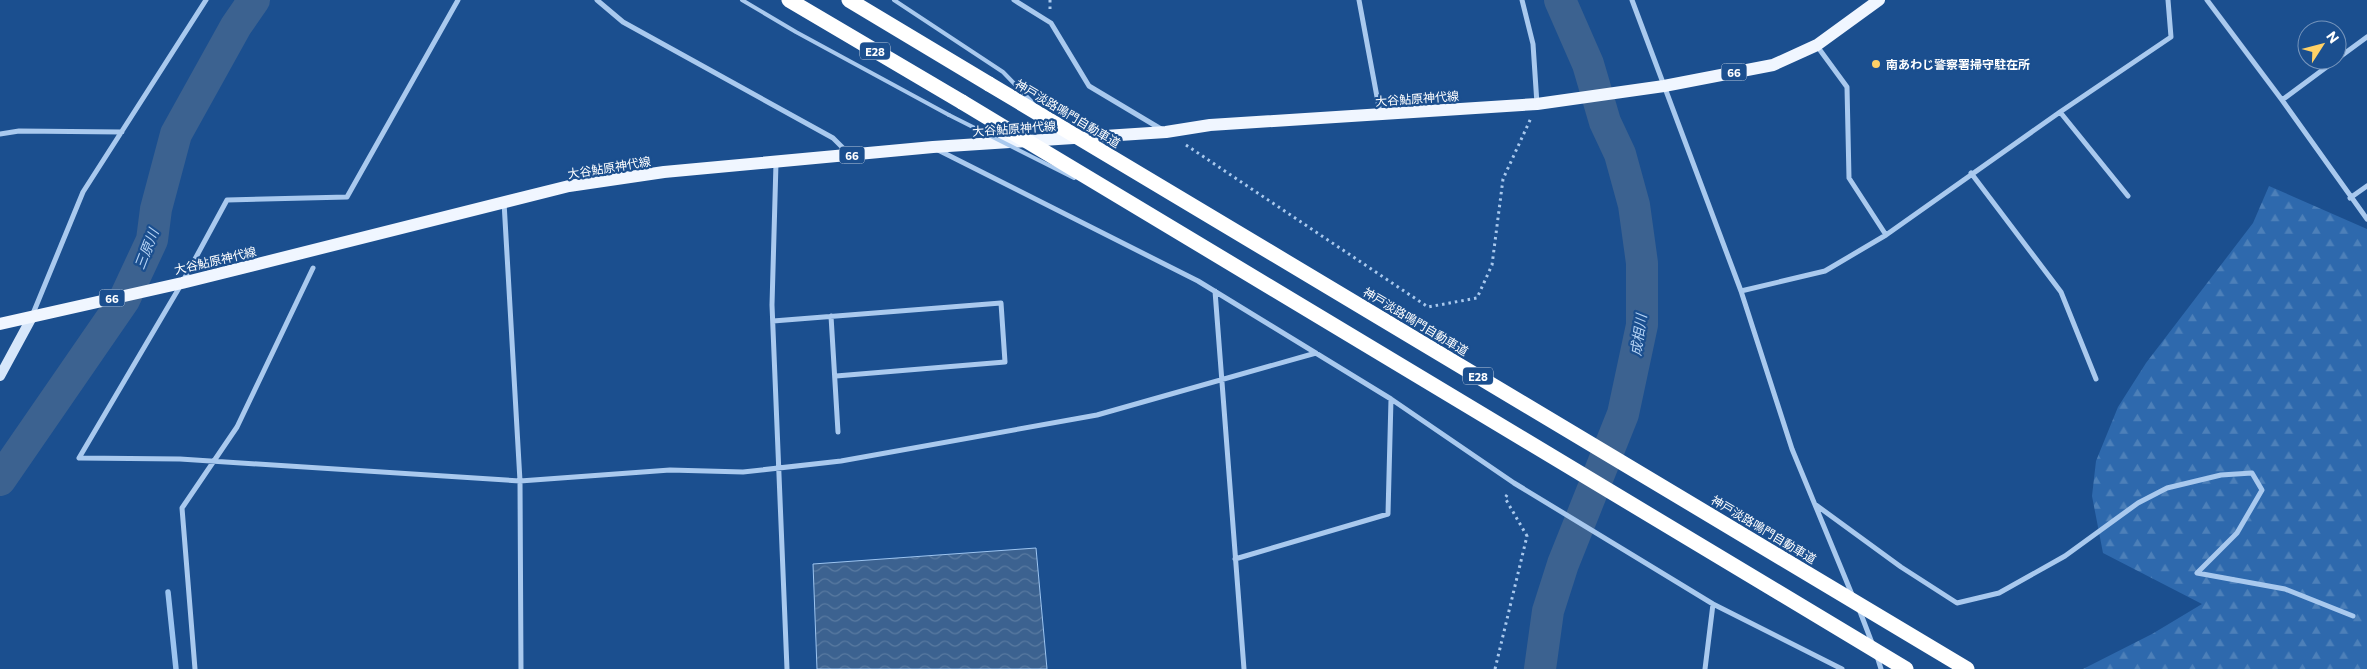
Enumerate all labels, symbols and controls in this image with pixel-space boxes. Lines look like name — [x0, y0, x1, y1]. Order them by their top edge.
north arrow — [2297, 20, 2347, 70]
text: N — [2323, 28, 2343, 46]
road number: E28 — [860, 42, 890, 59]
place label: 南あわじ警察署掃守駐在所 — [1886, 57, 2030, 71]
marker: 南あわじ警察署掃守駐在所 — [1870, 58, 1882, 70]
road number: 66 — [1722, 64, 1746, 80]
street label: 神戸淡路鳴門自動車道 — [1013, 76, 1123, 150]
street label: 大谷鮎原神代線 — [1375, 88, 1459, 108]
street label: 大谷鮎原神代線 — [972, 118, 1056, 138]
road number: 66 — [840, 146, 864, 164]
street label: 大谷鮎原神代線 — [566, 154, 652, 180]
water label: 三原川 — [131, 224, 162, 272]
street label: 大谷鮎原神代線 — [172, 244, 258, 276]
street label: 神戸淡路鳴門自動車道 — [1361, 284, 1471, 358]
road number: 66 — [100, 290, 124, 306]
water label: 成相川 — [1627, 311, 1650, 357]
road number: E28 — [1463, 368, 1493, 384]
street label: 神戸淡路鳴門自動車道 — [1709, 492, 1819, 566]

